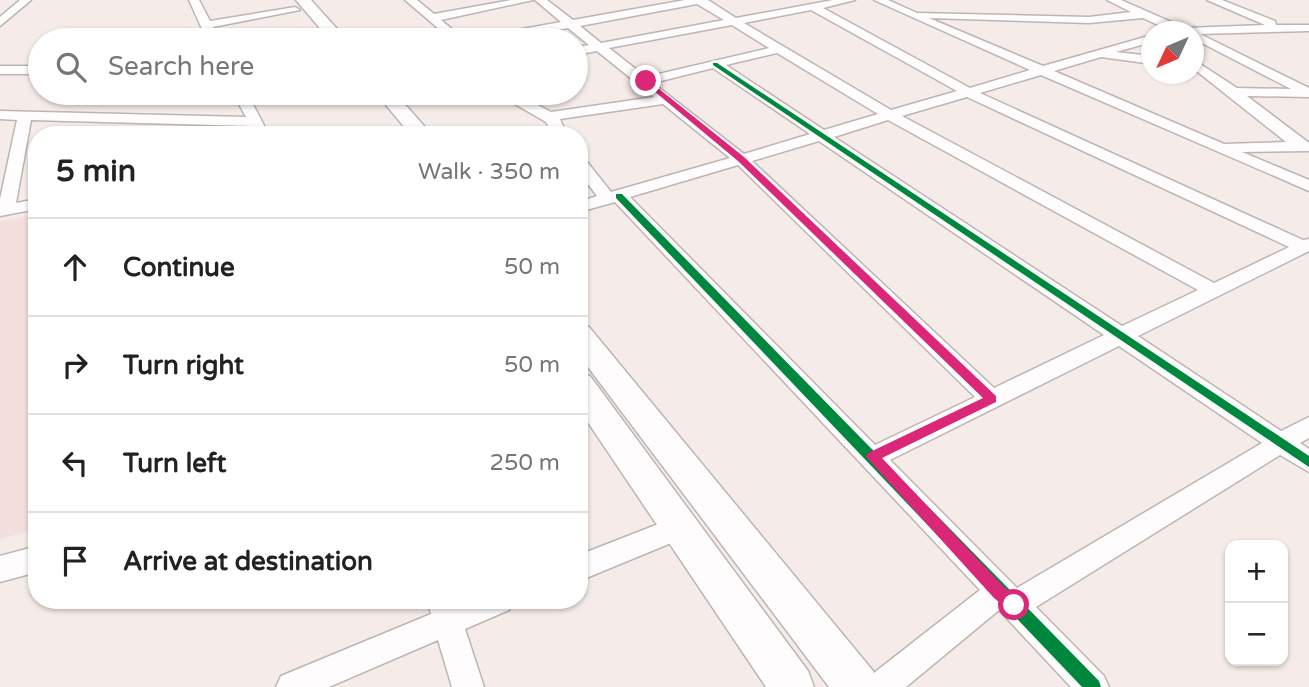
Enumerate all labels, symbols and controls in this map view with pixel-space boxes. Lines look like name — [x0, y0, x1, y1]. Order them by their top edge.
north arrow — [1141, 21, 1204, 84]
search box — [28, 28, 588, 105]
icon: search — [52, 48, 90, 86]
text: Search here — [108, 51, 254, 82]
route end — [630, 65, 661, 96]
text: 5 min — [56, 153, 136, 190]
text: Walk · 350 m — [418, 158, 560, 186]
icon: ahead — [56, 248, 94, 286]
text: Continue — [123, 252, 235, 283]
text: 50 m — [504, 253, 560, 281]
icon: right — [56, 346, 94, 384]
text: Turn right — [123, 350, 244, 381]
text: 50 m — [504, 351, 560, 379]
icon: left — [56, 444, 94, 482]
text: Turn left — [123, 448, 226, 479]
text: 250 m — [490, 449, 560, 477]
map controls — [1225, 540, 1288, 666]
button: + — [1225, 540, 1288, 603]
icon: arrive — [56, 542, 94, 580]
text: Arrive at destination — [123, 546, 373, 577]
route start — [998, 589, 1029, 620]
button: − — [1225, 603, 1288, 666]

